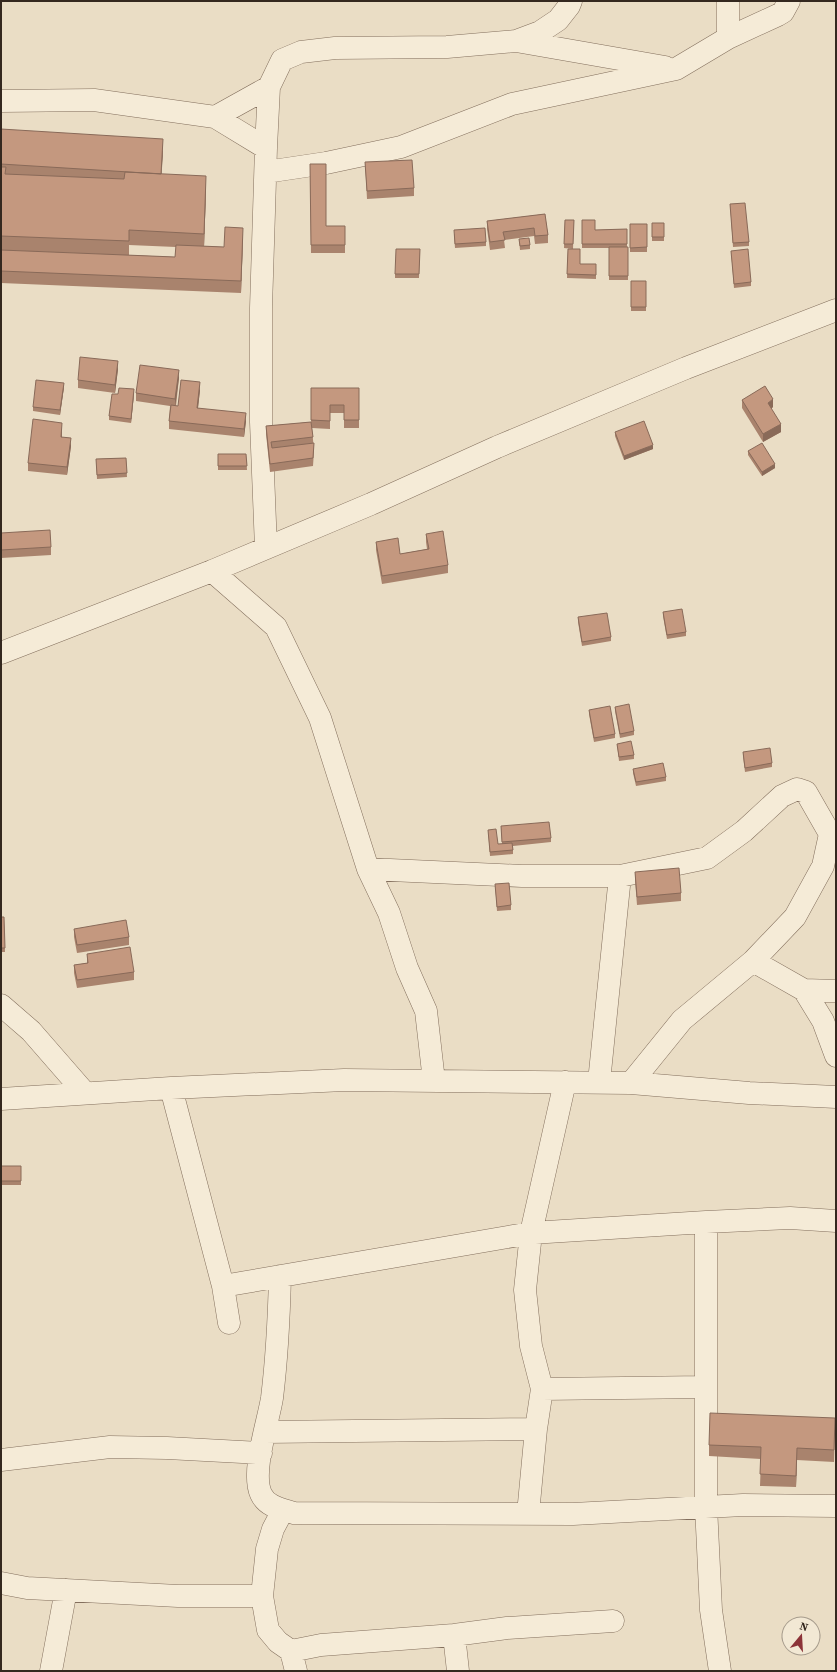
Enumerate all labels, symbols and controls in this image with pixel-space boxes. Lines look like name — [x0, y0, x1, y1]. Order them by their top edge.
north arrow — [781, 1616, 821, 1656]
text: N — [798, 1619, 810, 1635]

